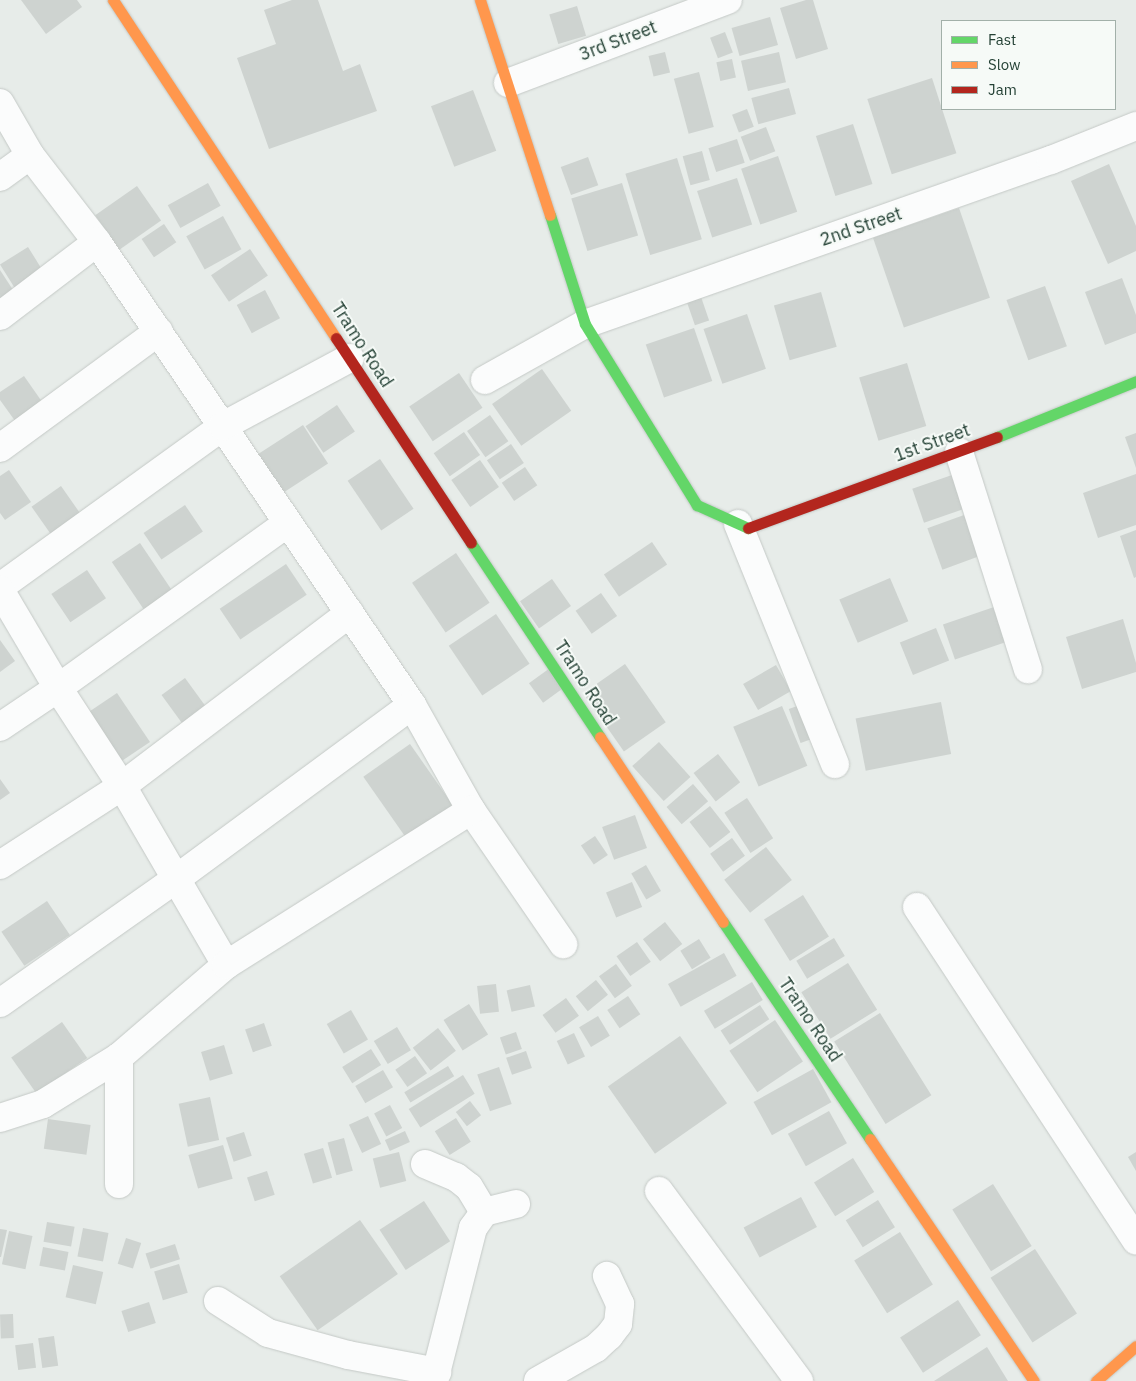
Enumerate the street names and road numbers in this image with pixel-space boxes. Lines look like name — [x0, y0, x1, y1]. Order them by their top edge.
street label: 3rd Street — [576, 16, 660, 66]
street label: 2nd Street — [817, 203, 905, 251]
street label: Tramo Road — [327, 298, 397, 392]
street label: 1st Street — [891, 419, 973, 467]
street label: Tramo Road — [550, 636, 620, 730]
street label: Tramo Road — [774, 974, 846, 1066]

